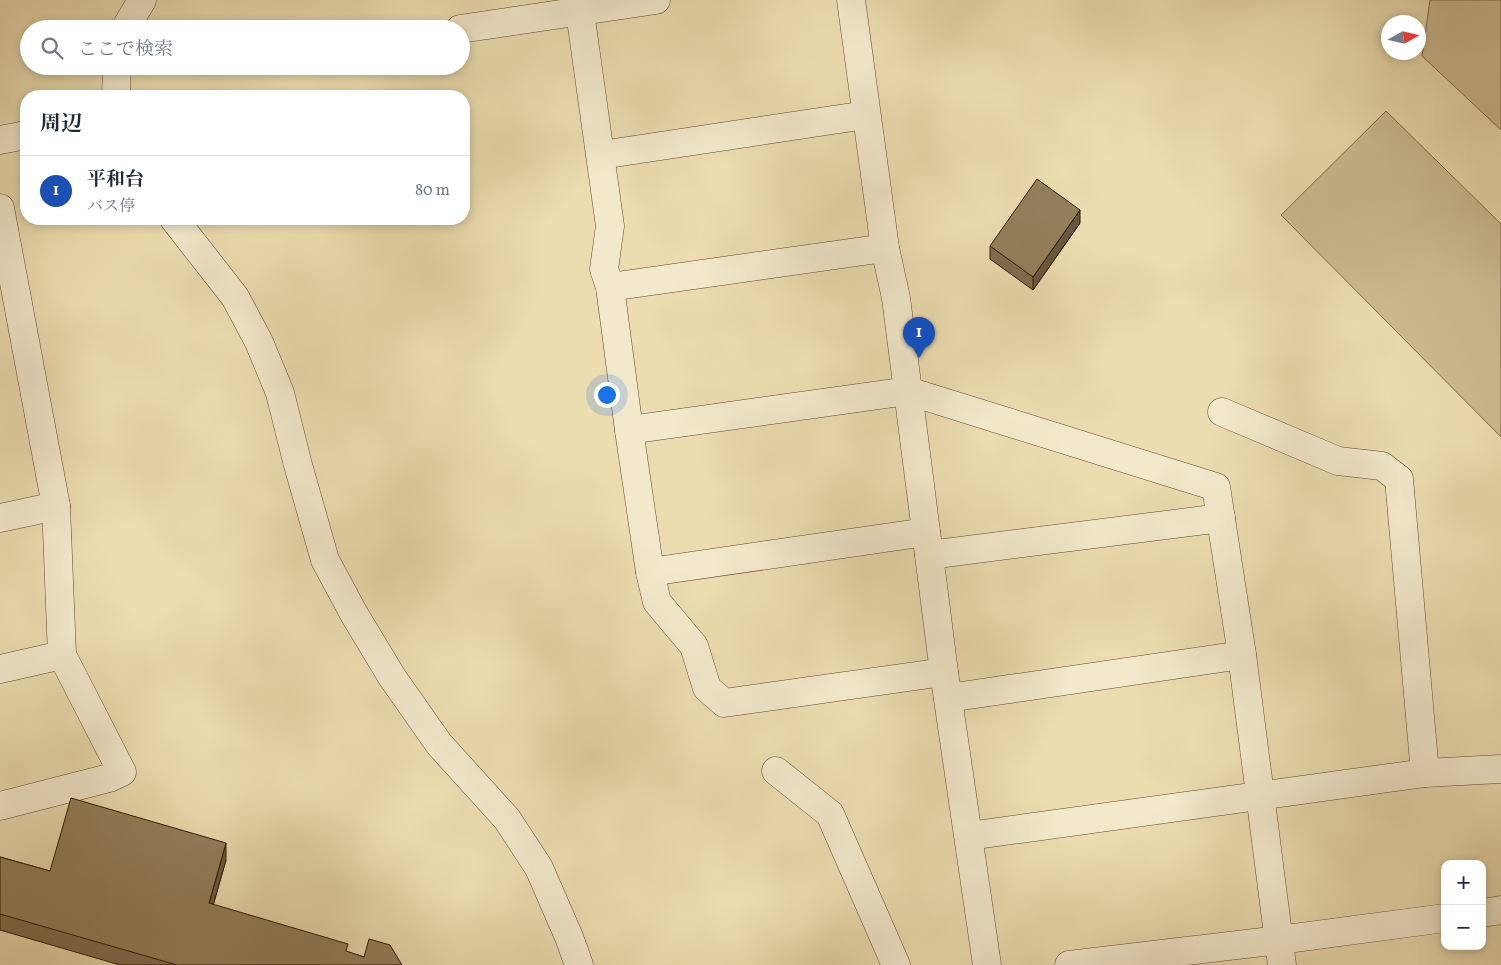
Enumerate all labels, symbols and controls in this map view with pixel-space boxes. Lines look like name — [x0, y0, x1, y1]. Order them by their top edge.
north arrow — [1381, 15, 1426, 60]
search box — [20, 20, 470, 75]
icon: search — [38, 34, 66, 62]
text: ここで検索 — [78, 37, 173, 63]
text: 周辺 — [40, 110, 82, 139]
text: 平和台 — [87, 167, 144, 193]
text: 1 — [53, 180, 59, 202]
text: 80 m — [415, 180, 450, 202]
text: バス停 — [87, 196, 135, 218]
pin: 1 — [903, 317, 935, 358]
your location — [594, 382, 620, 408]
map controls — [1441, 860, 1486, 950]
button: + — [1441, 860, 1486, 905]
button: − — [1441, 905, 1486, 950]

